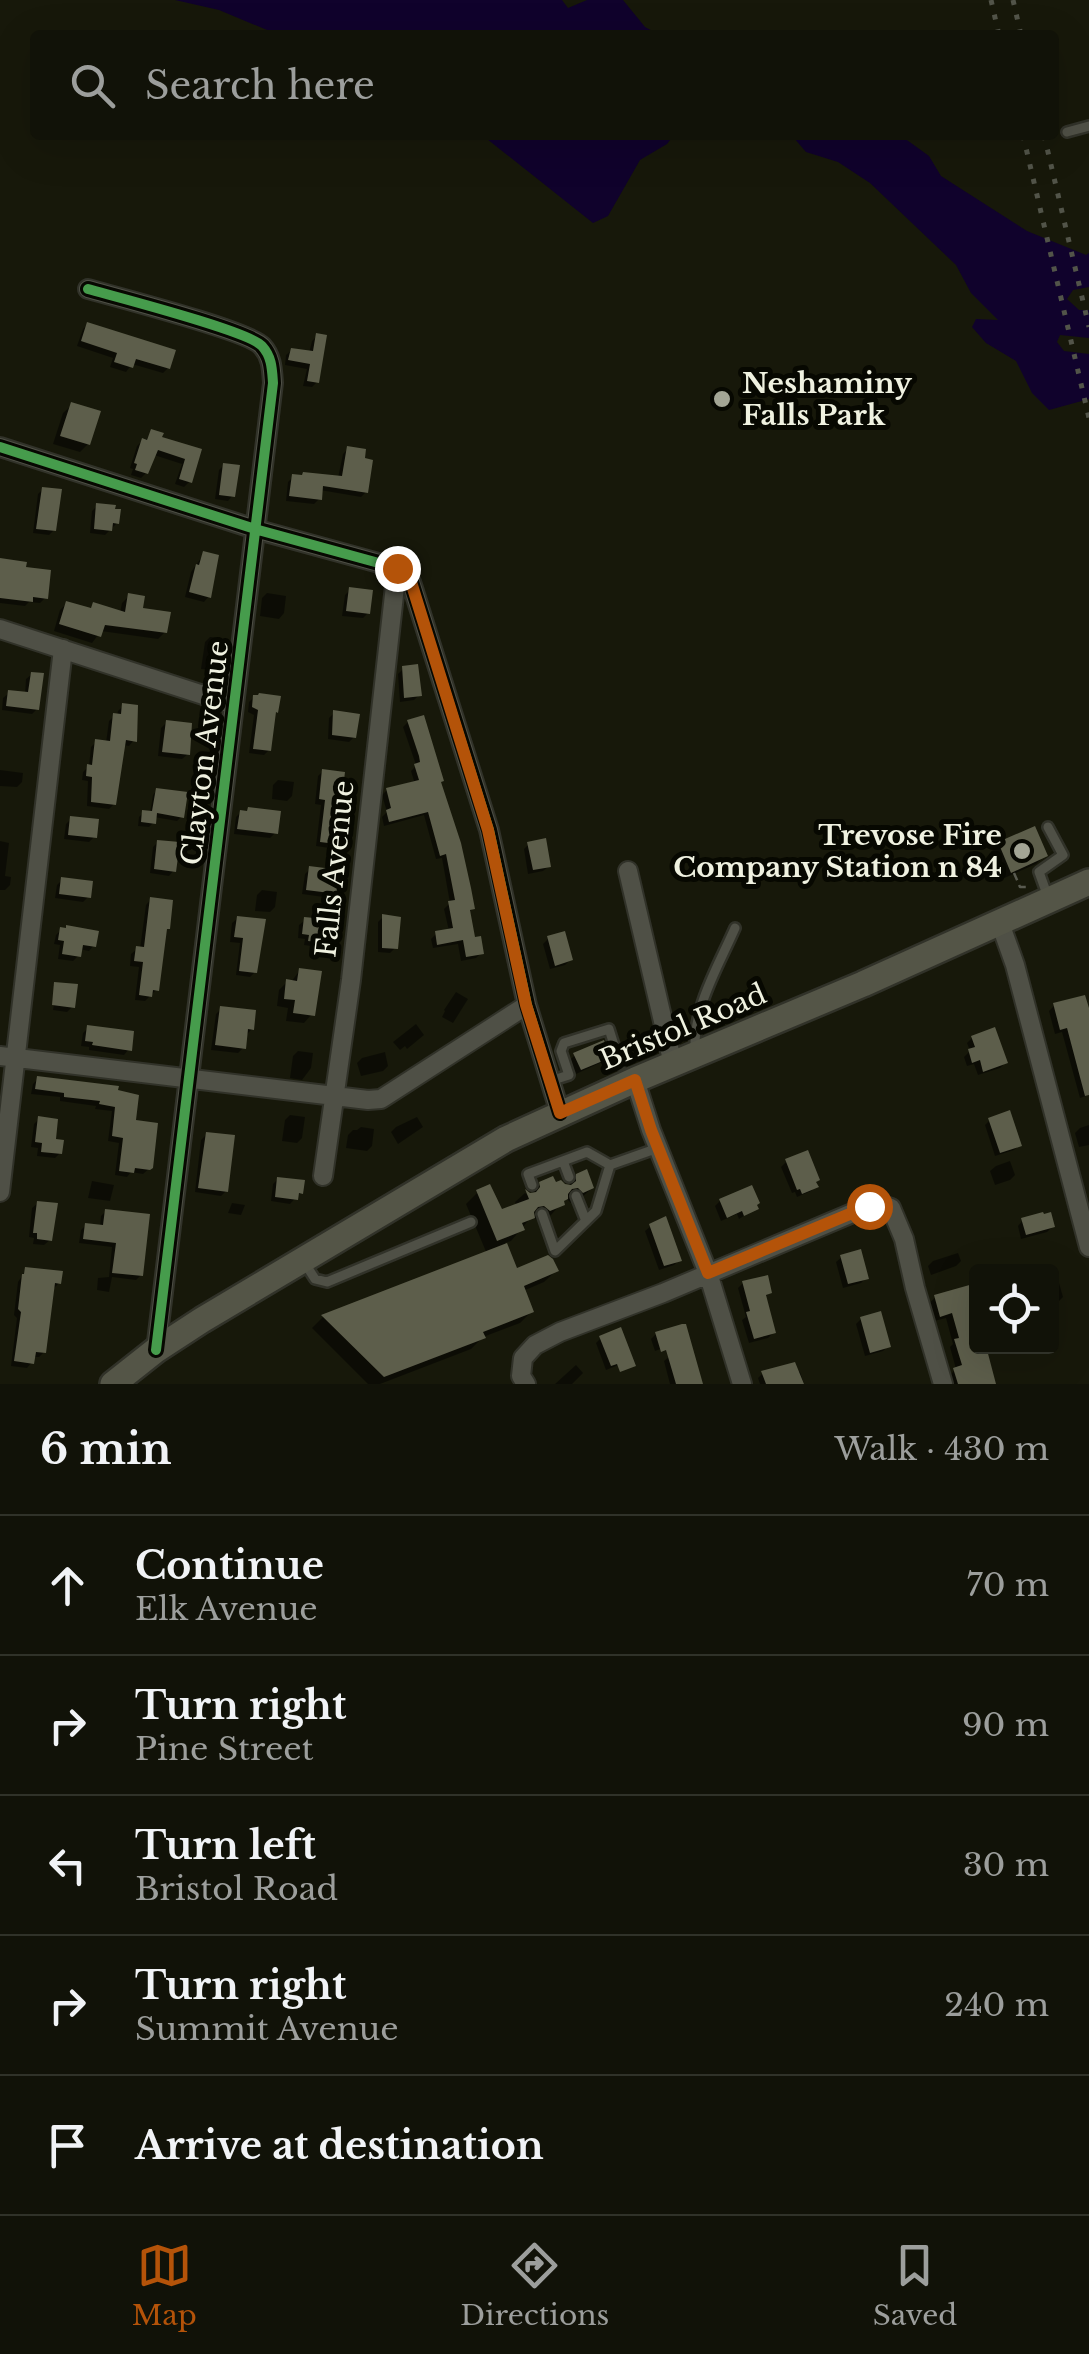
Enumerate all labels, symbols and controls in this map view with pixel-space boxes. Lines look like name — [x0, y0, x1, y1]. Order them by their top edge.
search box — [30, 30, 1059, 140]
icon: search — [65, 58, 120, 113]
text: Search here — [145, 62, 375, 109]
place label: Neshaminy Falls Park — [742, 366, 913, 433]
marker: Neshaminy Falls Park — [711, 388, 733, 410]
route end — [375, 546, 421, 592]
street label: Clayton Avenue — [174, 639, 236, 867]
street label: Falls Avenue — [308, 779, 362, 959]
place label: Trevose Fire Company Station n 84 — [673, 818, 1002, 885]
marker: Trevose Fire Company Station n 84 — [1011, 840, 1033, 862]
street label: Bristol Road — [594, 976, 772, 1078]
route start — [847, 1184, 893, 1230]
map controls — [969, 1264, 1059, 1354]
button: locate — [969, 1264, 1059, 1354]
text: 6 min — [40, 1423, 172, 1475]
text: Walk · 430 m — [835, 1429, 1049, 1469]
text: Continue — [135, 1542, 324, 1589]
icon: ahead — [40, 1558, 95, 1613]
text: 70 m — [967, 1565, 1049, 1605]
text: Elk Avenue — [135, 1589, 318, 1629]
text: Turn right — [135, 1682, 346, 1729]
icon: right — [40, 1698, 95, 1753]
text: 90 m — [962, 1705, 1049, 1745]
text: Pine Street — [135, 1729, 314, 1769]
text: Turn left — [135, 1822, 316, 1869]
icon: left — [40, 1838, 95, 1893]
text: 30 m — [963, 1845, 1049, 1885]
text: Bristol Road — [135, 1869, 338, 1909]
text: Turn right — [135, 1962, 346, 2009]
icon: right — [40, 1978, 95, 2033]
text: 240 m — [944, 1985, 1049, 2025]
text: Summit Avenue — [135, 2009, 399, 2049]
icon: arrive — [40, 2118, 95, 2173]
text: Arrive at destination — [135, 2122, 544, 2169]
tab: Map — [132, 2238, 197, 2333]
tab: Directions — [460, 2238, 609, 2333]
tab: Saved — [873, 2238, 957, 2333]

